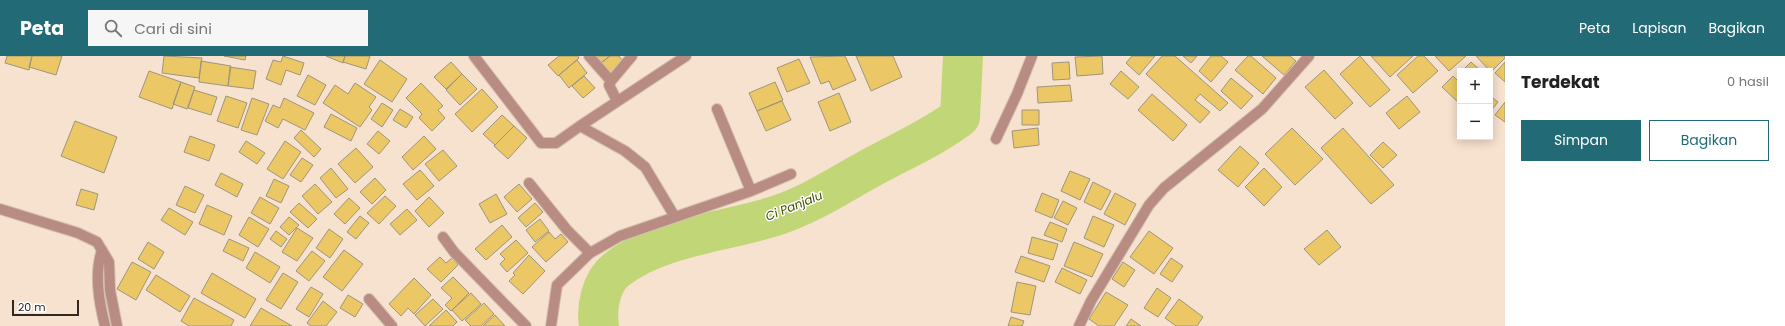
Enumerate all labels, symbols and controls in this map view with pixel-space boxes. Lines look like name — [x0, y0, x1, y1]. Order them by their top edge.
search box — [88, 10, 368, 46]
text: Peta — [20, 15, 64, 42]
icon: search — [102, 17, 124, 39]
text: Cari di sini — [134, 18, 212, 39]
text: Peta — [1579, 18, 1610, 38]
text: Lapisan — [1632, 18, 1686, 38]
text: Bagikan — [1708, 18, 1765, 38]
map controls — [1457, 68, 1493, 140]
button: + — [1457, 68, 1493, 104]
text: Terdekat — [1521, 70, 1600, 94]
text: 0 hasil — [1727, 72, 1769, 91]
button: − — [1457, 104, 1493, 140]
button: Simpan — [1521, 120, 1641, 161]
button: Bagikan — [1649, 120, 1769, 161]
water label: Ci Panjalu — [763, 186, 825, 225]
scale bar — [12, 298, 79, 317]
text: 20 m — [18, 299, 46, 315]

